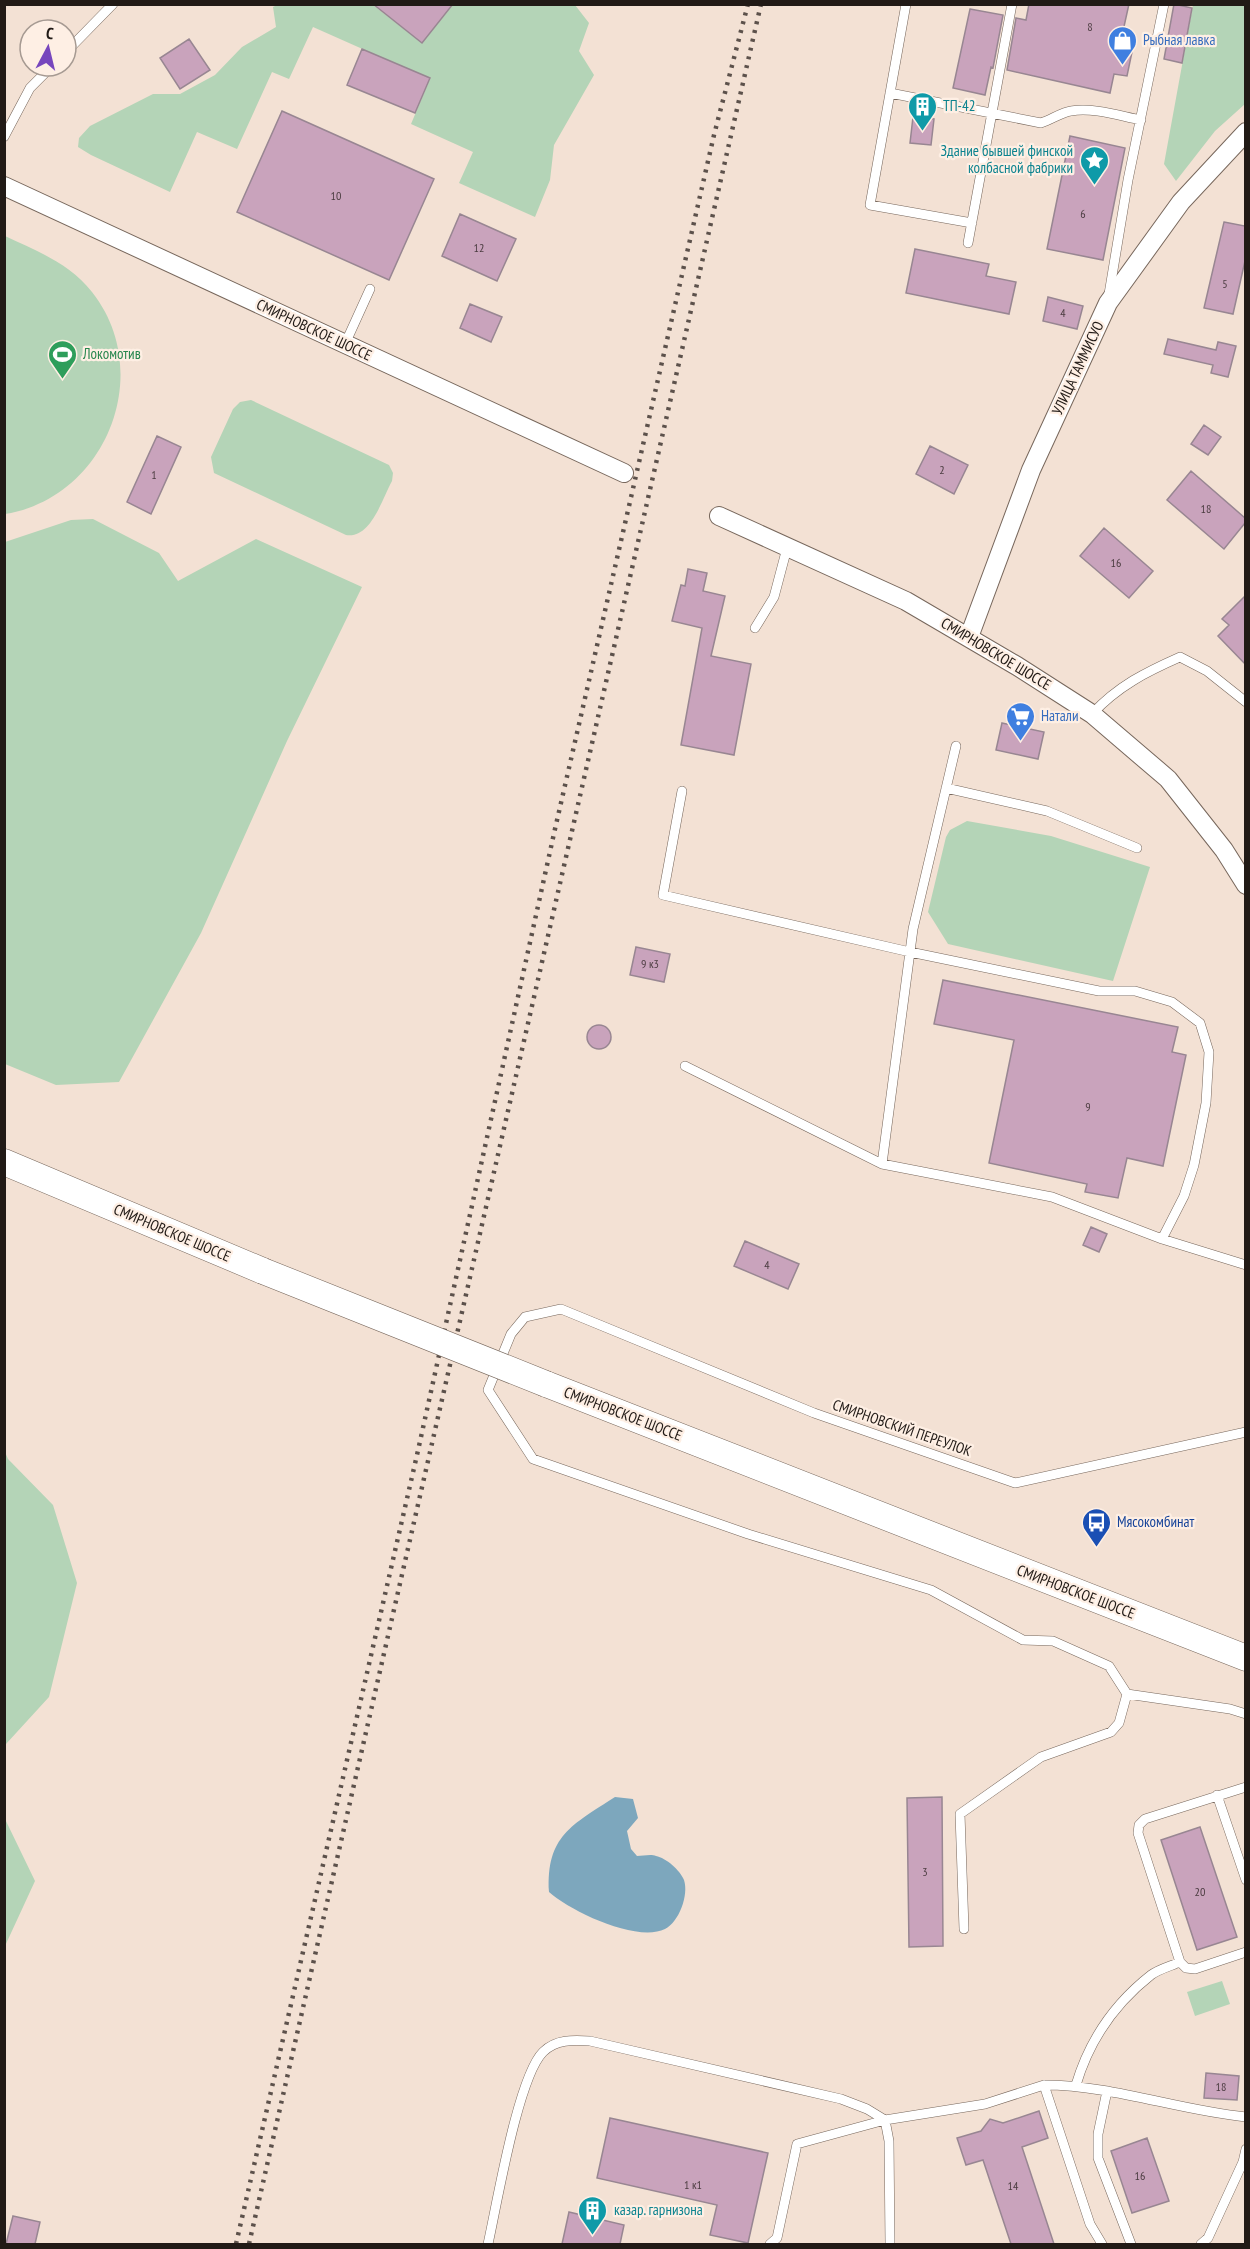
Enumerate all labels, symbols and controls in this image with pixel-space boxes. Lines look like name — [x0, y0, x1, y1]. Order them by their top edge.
north arrow — [18, 18, 78, 78]
house number: 8 — [1087, 19, 1093, 34]
text: С — [45, 23, 55, 44]
shop icon: Рыбная лавка — [1106, 24, 1138, 66]
place label: Рыбная лавка — [1143, 30, 1215, 49]
building icon: ТП-42 — [906, 90, 938, 132]
place label: ТП-42 — [943, 96, 975, 115]
place label: Здание бывшей финской колбасной фабрики — [941, 141, 1073, 177]
place icon: Здание бывшей финской колбасной фабрики — [1078, 144, 1110, 186]
house number: 10 — [331, 188, 341, 203]
house number: 6 — [1080, 206, 1086, 221]
house number: 12 — [474, 240, 484, 255]
house number: 5 — [1222, 276, 1228, 291]
street label: СМИРНОВСКОЕ ШОССЕ — [253, 294, 375, 365]
house number: 4 — [1060, 305, 1066, 320]
street label: УЛИЦА ТАММИСУО — [1048, 318, 1108, 418]
sports icon: Локомотив — [46, 338, 78, 380]
place label: Локомотив — [82, 344, 141, 363]
house number: 2 — [939, 462, 945, 477]
house number: 1 — [151, 467, 157, 482]
house number: 18 — [1201, 501, 1211, 516]
house number: 16 — [1111, 555, 1121, 570]
street label: СМИРНОВСКОЕ ШОССЕ — [938, 613, 1055, 694]
supermarket icon: Натали — [1004, 700, 1036, 742]
place label: Натали — [1041, 706, 1079, 725]
house number: 9 к3 — [641, 956, 659, 971]
house number: 9 — [1085, 1099, 1091, 1114]
street label: СМИРНОВСКОЕ ШОССЕ — [111, 1199, 234, 1266]
house number: 4 — [764, 1257, 770, 1272]
street label: СМИРНОВСКОЕ ШОССЕ — [561, 1382, 685, 1445]
street label: СМИРНОВСКИЙ ПЕРЕУЛОК — [830, 1395, 975, 1460]
bus stop icon: Мясокомбинат — [1080, 1506, 1112, 1548]
place label: Мясокомбинат — [1117, 1512, 1194, 1531]
street label: СМИРНОВСКОЕ ШОССЕ — [1014, 1560, 1138, 1623]
house number: 3 — [922, 1864, 928, 1879]
house number: 20 — [1195, 1884, 1205, 1899]
house number: 18 — [1216, 2079, 1226, 2094]
house number: 16 — [1135, 2168, 1145, 2183]
house number: 1 к1 — [684, 2177, 702, 2192]
house number: 14 — [1008, 2178, 1019, 2193]
building icon: казар. гарнизона — [577, 2194, 609, 2236]
place label: казар. гарнизона — [614, 2200, 703, 2219]

